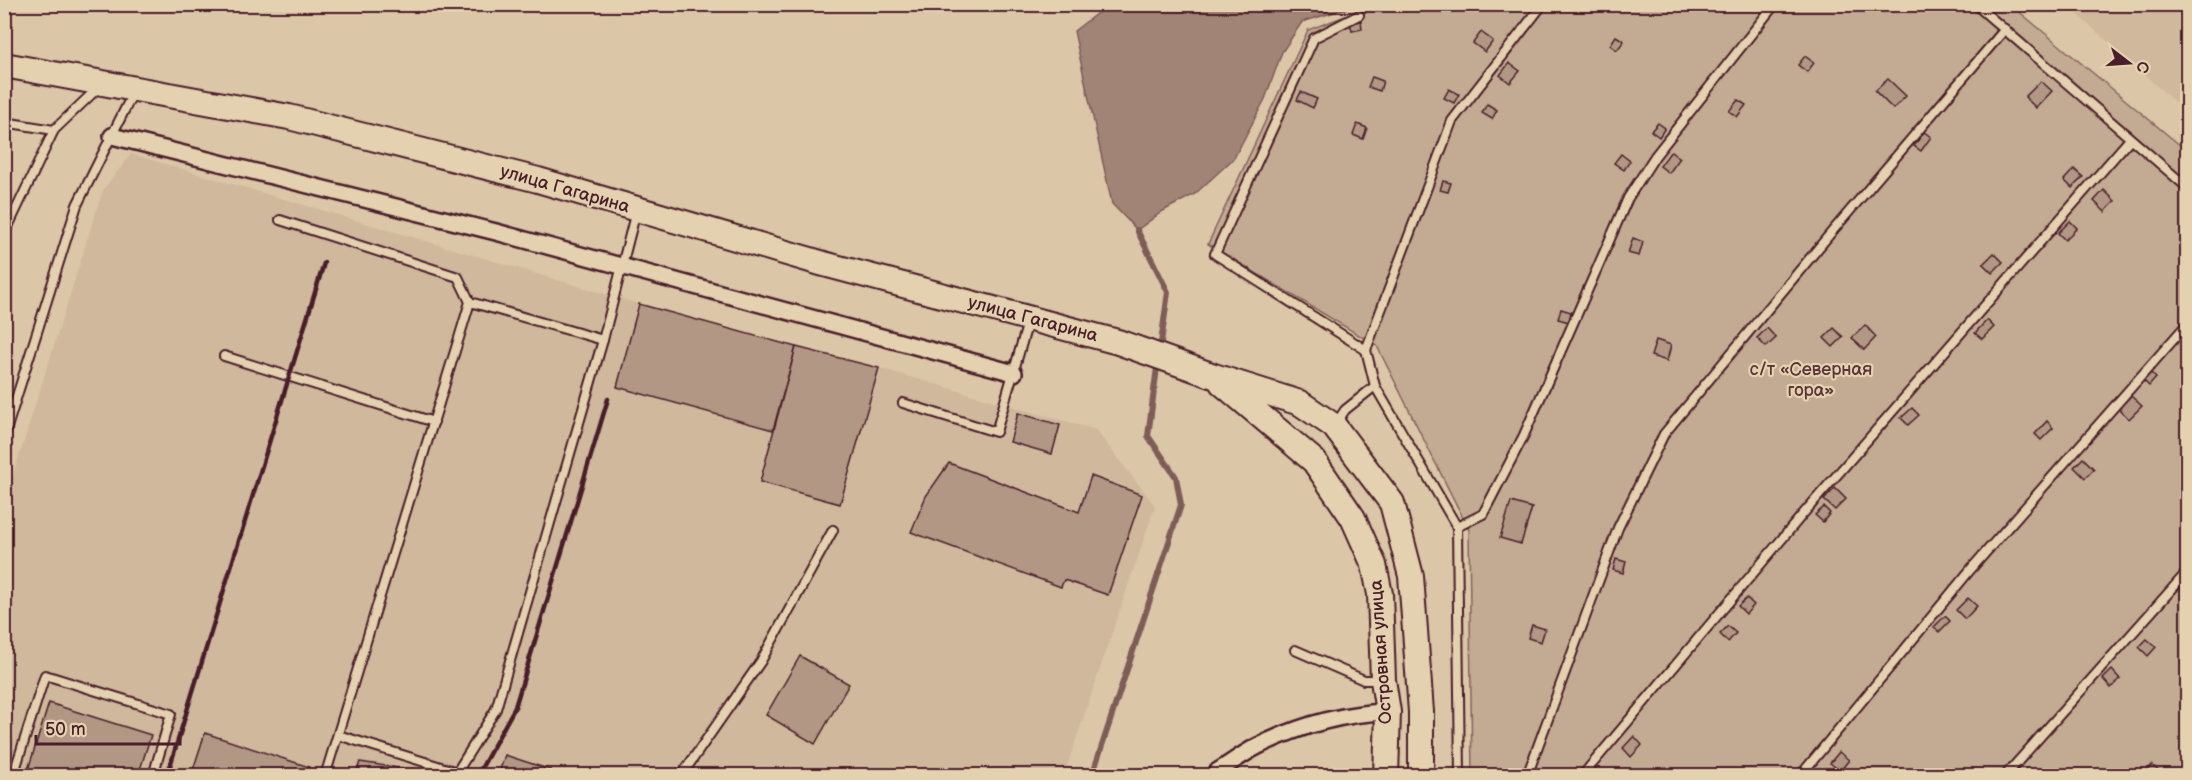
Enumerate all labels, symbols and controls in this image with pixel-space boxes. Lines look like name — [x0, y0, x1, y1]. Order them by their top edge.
north arrow — [2099, 33, 2159, 93]
text: С — [2131, 59, 2153, 75]
street label: улица Гагарина — [498, 161, 632, 218]
street label: улица Гагарина — [966, 292, 1101, 347]
park label: с/т «Северная гора» — [1750, 359, 1872, 401]
street label: Островная улица — [1365, 579, 1397, 725]
scale bar — [36, 708, 180, 746]
text: 50 m — [45, 719, 86, 740]

